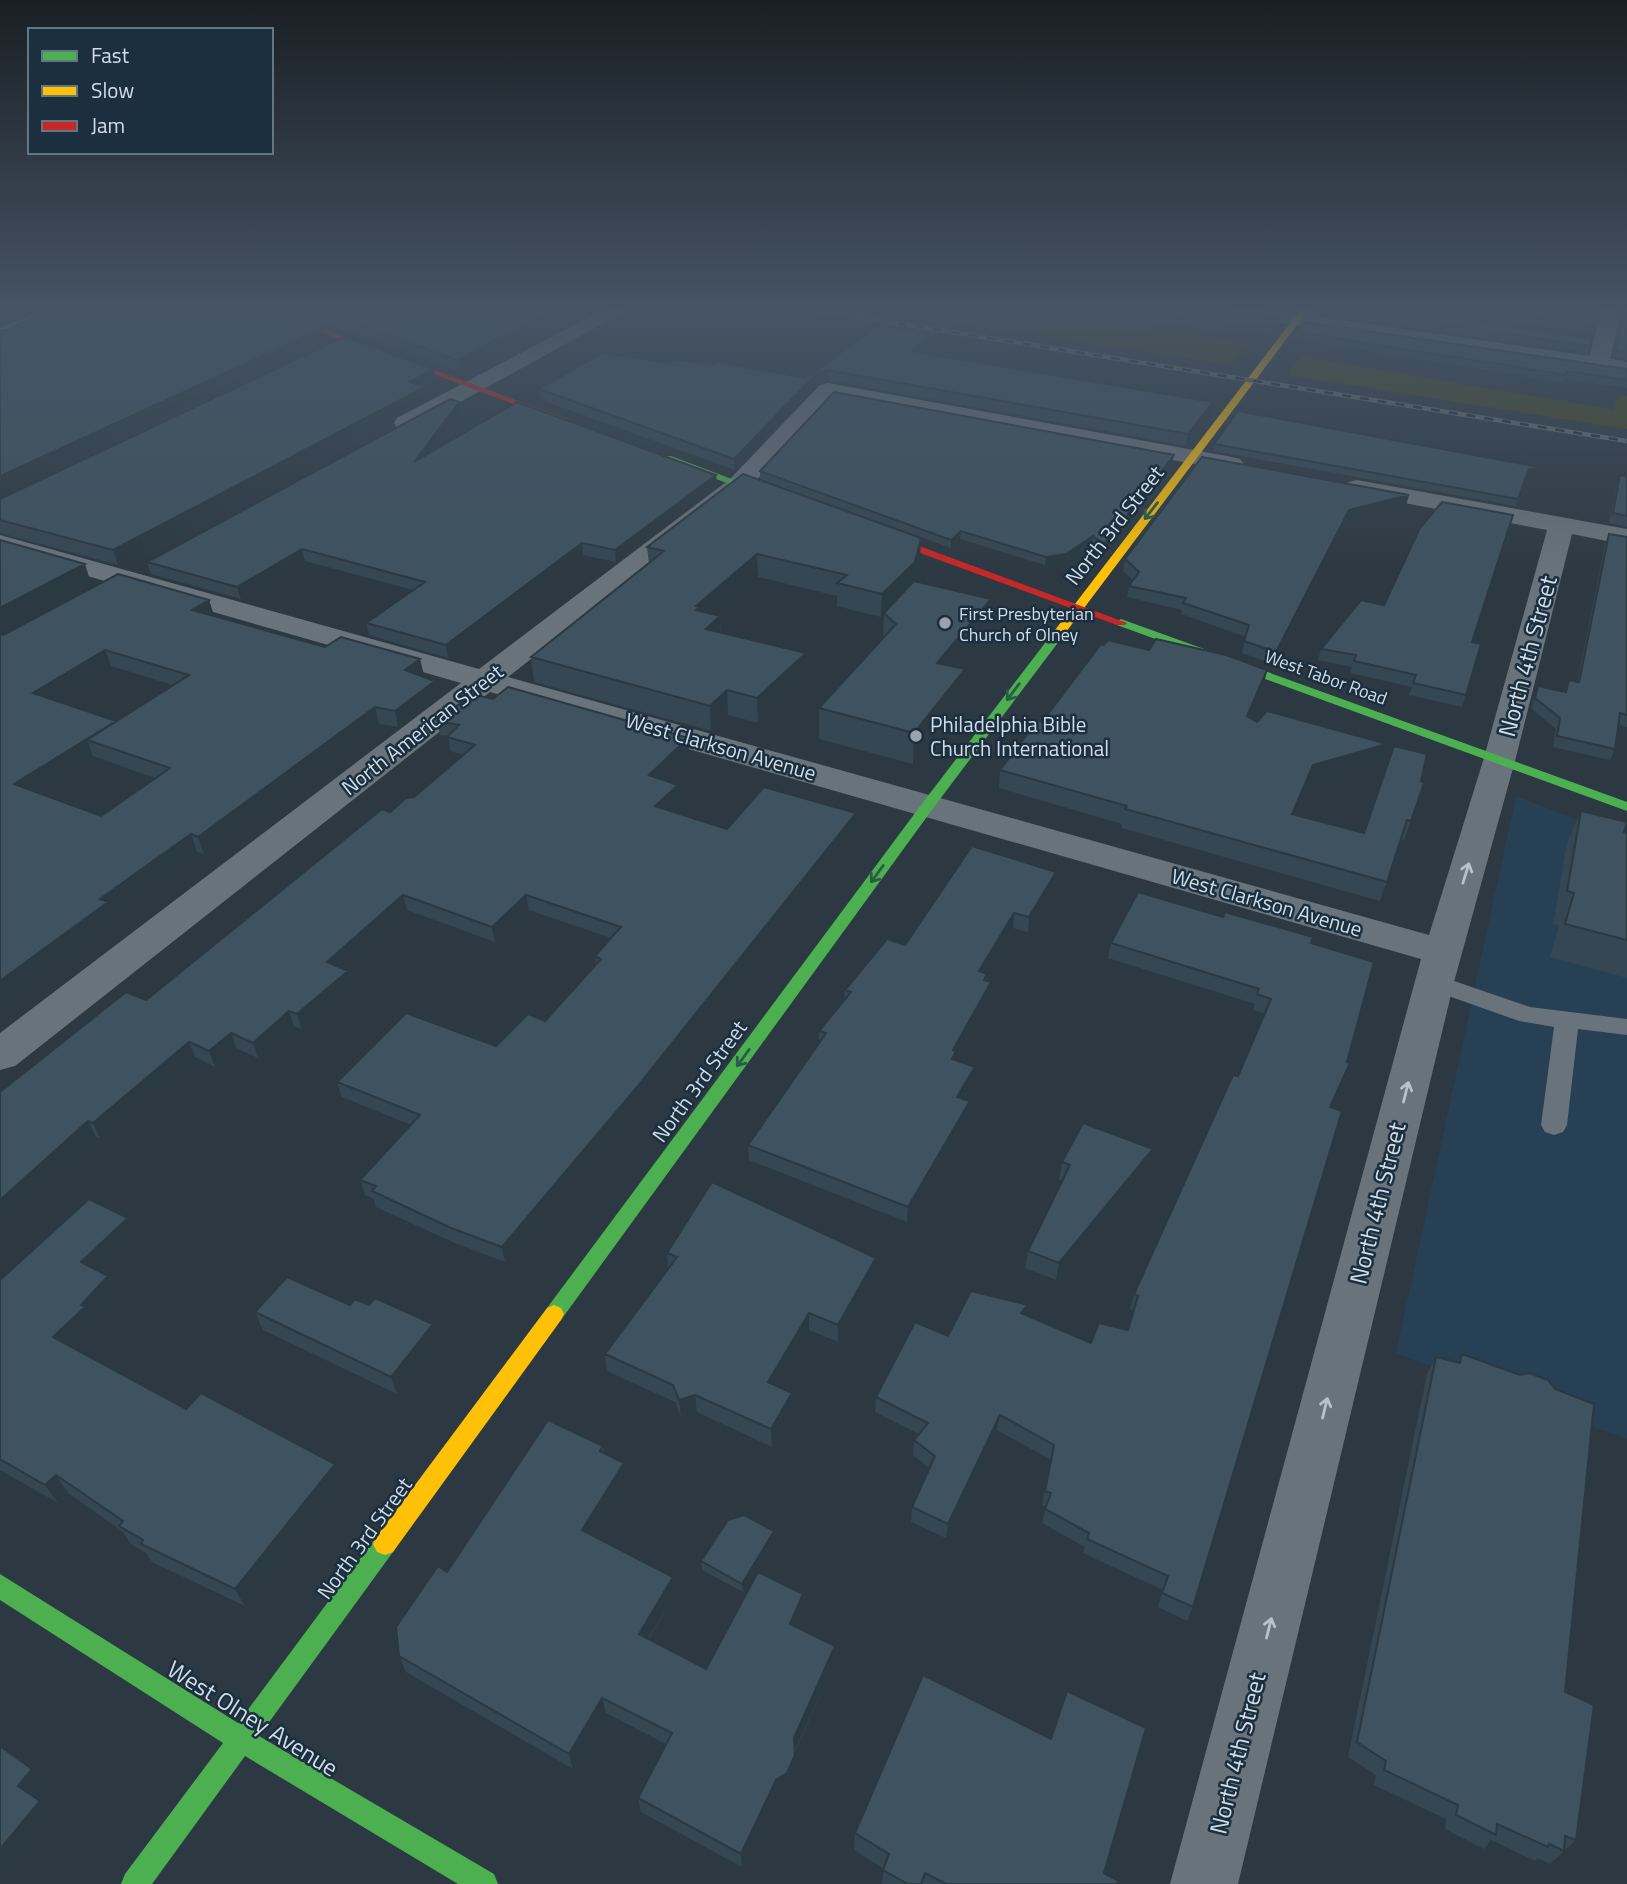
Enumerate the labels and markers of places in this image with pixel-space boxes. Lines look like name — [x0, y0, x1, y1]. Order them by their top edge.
place label: First Presbyterian Church of Olney — [959, 600, 1094, 648]
marker: First Presbyterian Church of Olney — [937, 615, 953, 631]
place label: Philadelphia Bible Church International — [930, 708, 1109, 764]
marker: Philadelphia Bible Church International — [908, 728, 924, 744]

